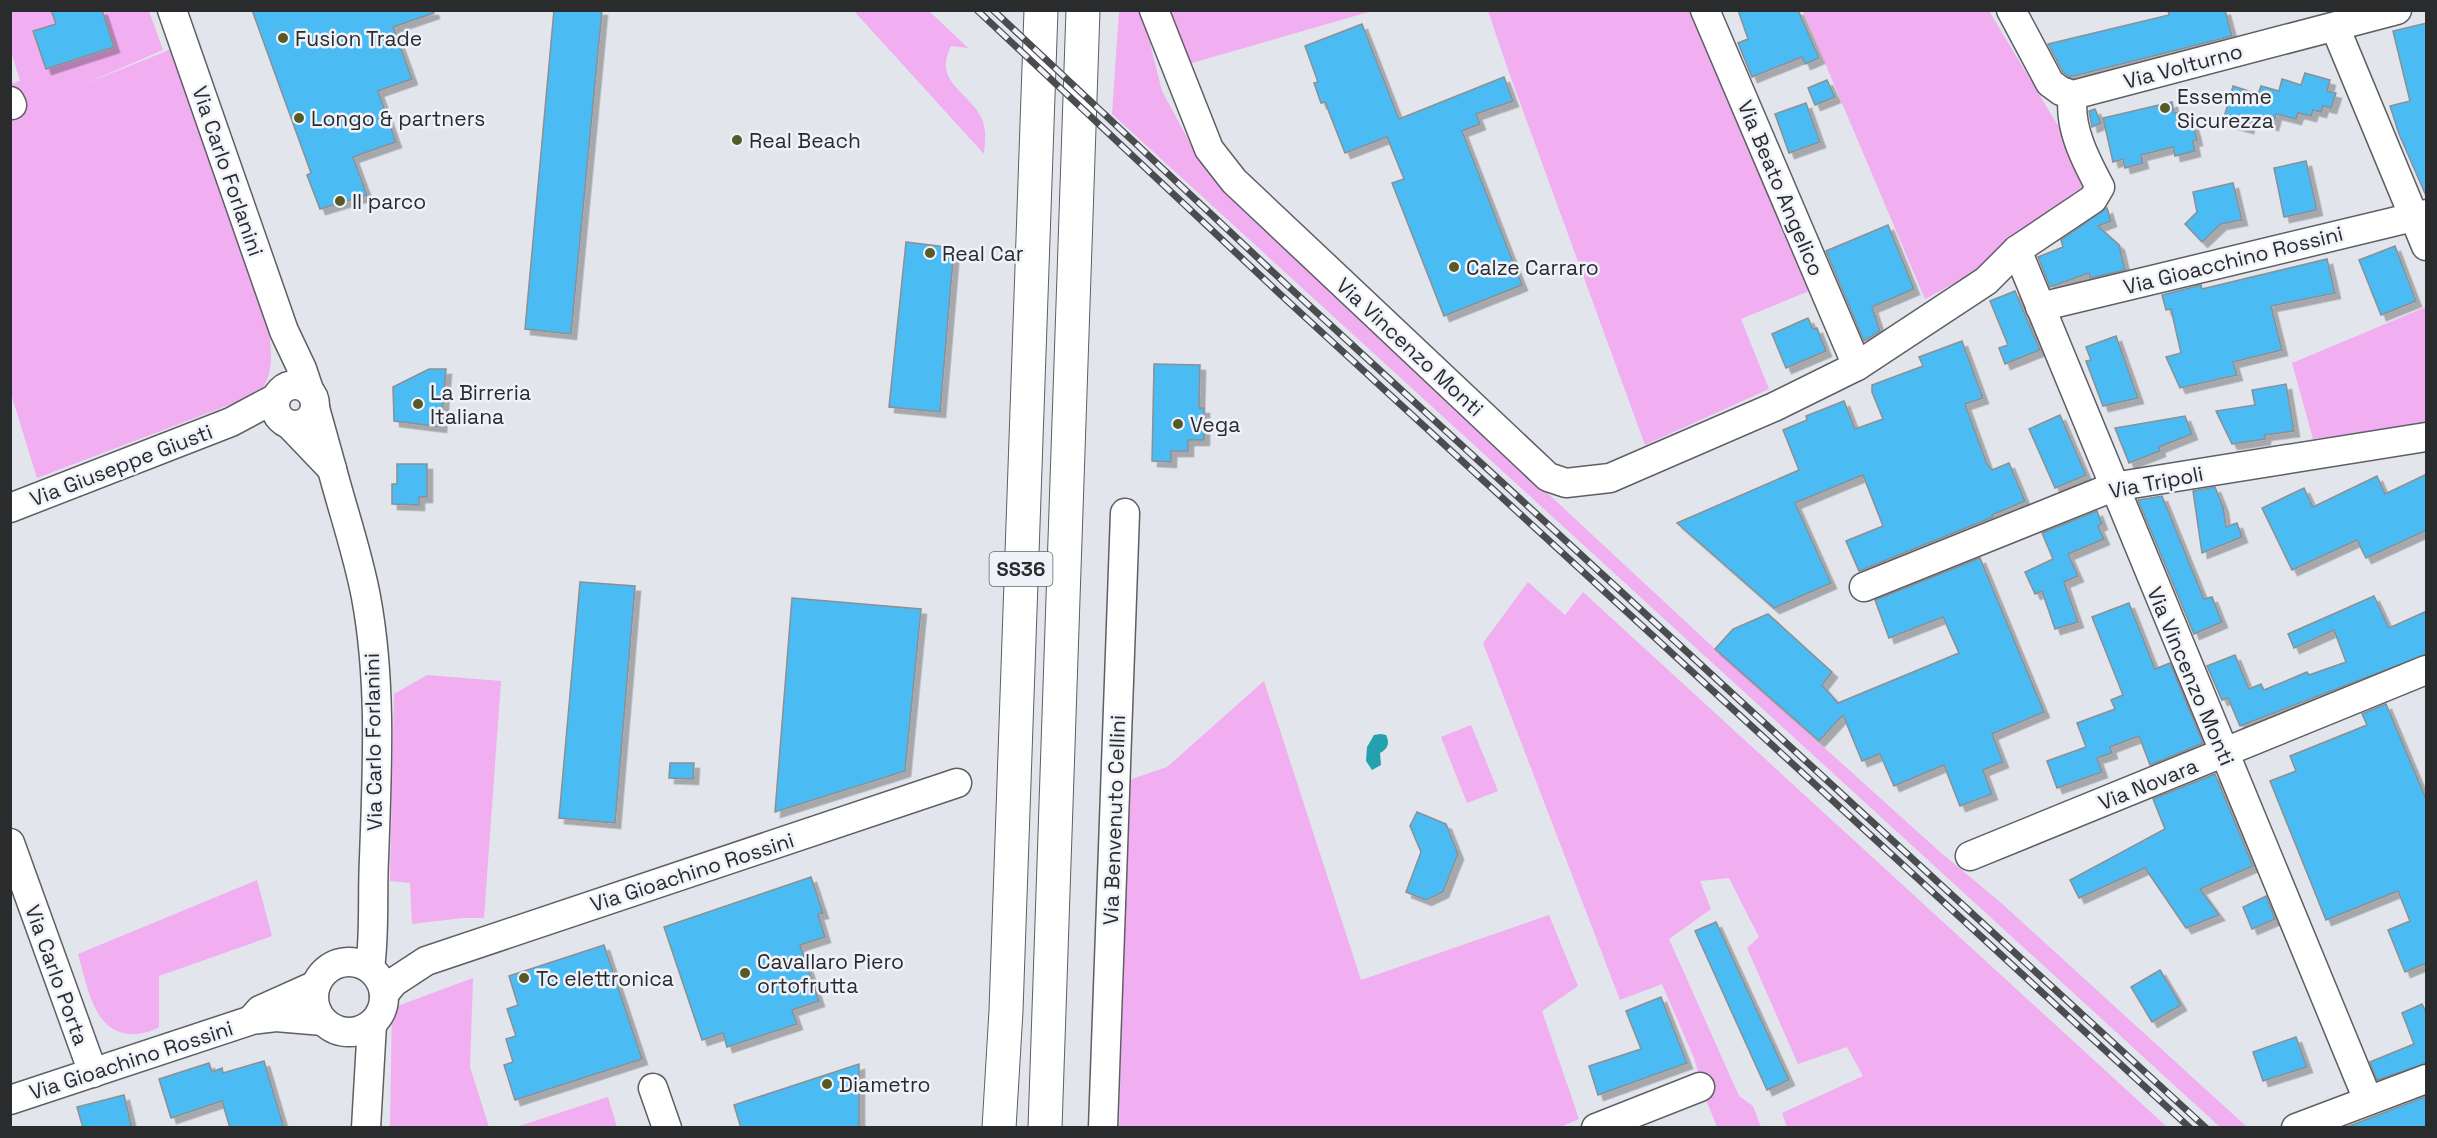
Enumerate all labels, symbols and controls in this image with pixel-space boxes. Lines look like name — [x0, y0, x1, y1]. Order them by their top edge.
place label: Fusion Trade — [295, 25, 422, 52]
marker: Fusion Trade — [276, 31, 290, 45]
street label: Via Volturno — [2121, 37, 2245, 95]
street label: Via Carlo Forlanini — [186, 82, 270, 260]
place label: Essemme Sicurezza — [2177, 83, 2274, 134]
street label: Via Beato Angelico — [1732, 96, 1830, 280]
marker: Essemme Sicurezza — [2158, 101, 2172, 115]
place label: Longo & partners — [311, 105, 485, 132]
marker: Longo & partners — [292, 111, 306, 125]
place label: Real Beach — [749, 127, 861, 154]
marker: Real Beach — [730, 133, 744, 147]
place label: Il parco — [352, 188, 426, 215]
marker: Il parco — [333, 194, 347, 208]
street label: Via Gioacchino Rossini — [2120, 220, 2346, 300]
place label: Real Car — [942, 240, 1024, 267]
marker: Real Car — [923, 246, 937, 260]
place label: Calze Carraro — [1466, 254, 1599, 281]
marker: Calze Carraro — [1447, 260, 1461, 274]
street label: Via Vincenzo Monti — [1331, 272, 1489, 422]
place label: La Birreria Italiana — [430, 379, 531, 430]
marker: La Birreria Italiana — [411, 397, 425, 411]
place label: Vega — [1190, 411, 1240, 438]
marker: Vega — [1171, 417, 1185, 431]
street label: Via Giuseppe Giusti — [26, 418, 216, 512]
street label: Via Tripoli — [2106, 460, 2206, 504]
road number: SS36 — [990, 552, 1052, 586]
street label: Via Vincenzo Monti — [2141, 583, 2241, 769]
street label: Via Carlo Forlanini — [358, 653, 388, 831]
street label: Via Benvenuto Cellini — [1097, 714, 1131, 926]
street label: Via Novara — [2094, 752, 2202, 816]
street label: Via Gioachino Rossini — [587, 826, 797, 918]
street label: Via Carlo Porta — [19, 901, 95, 1049]
place label: Cavallaro Piero ortofrutta — [757, 948, 904, 999]
place label: Tc elettronica — [536, 965, 674, 992]
marker: Cavallaro Piero ortofrutta — [738, 966, 752, 980]
marker: Tc elettronica — [517, 971, 531, 985]
street label: Via Gioachino Rossini — [26, 1014, 236, 1106]
place label: Diametro — [839, 1071, 930, 1098]
marker: Diametro — [820, 1077, 834, 1091]

